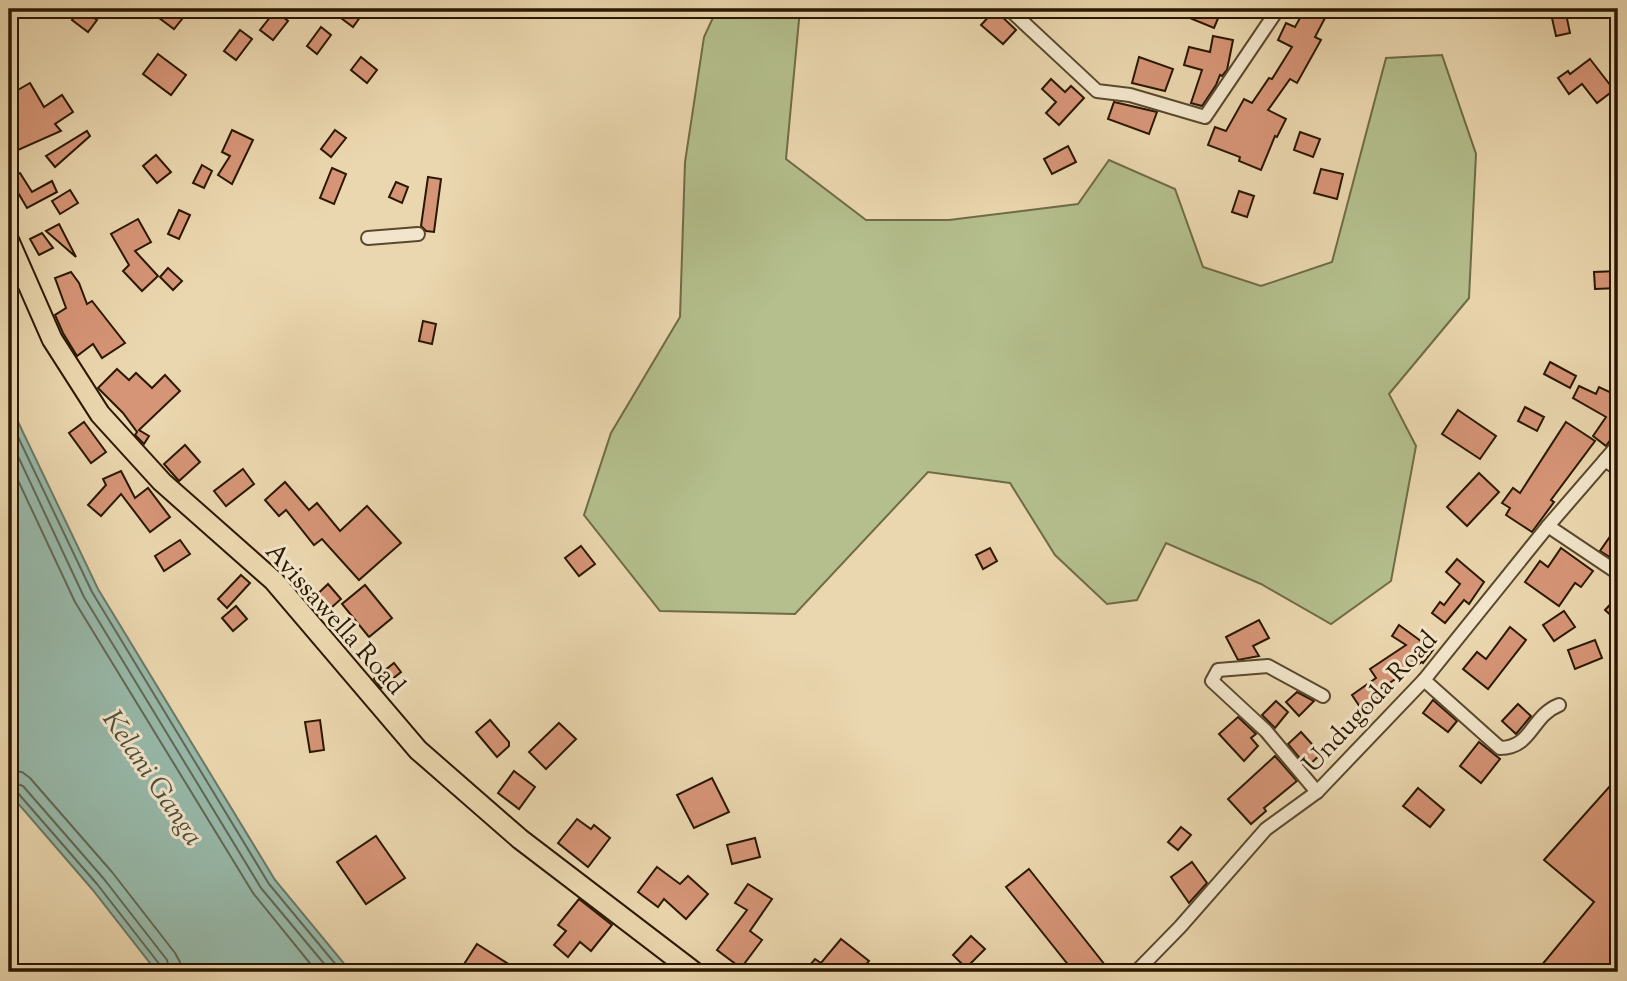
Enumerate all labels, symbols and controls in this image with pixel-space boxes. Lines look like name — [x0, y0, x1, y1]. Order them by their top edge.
street label: Avissawella Road — [256, 535, 413, 704]
street label: Undugoda Road — [1295, 623, 1447, 782]
water label: Kelani Ganga — [91, 703, 212, 855]

